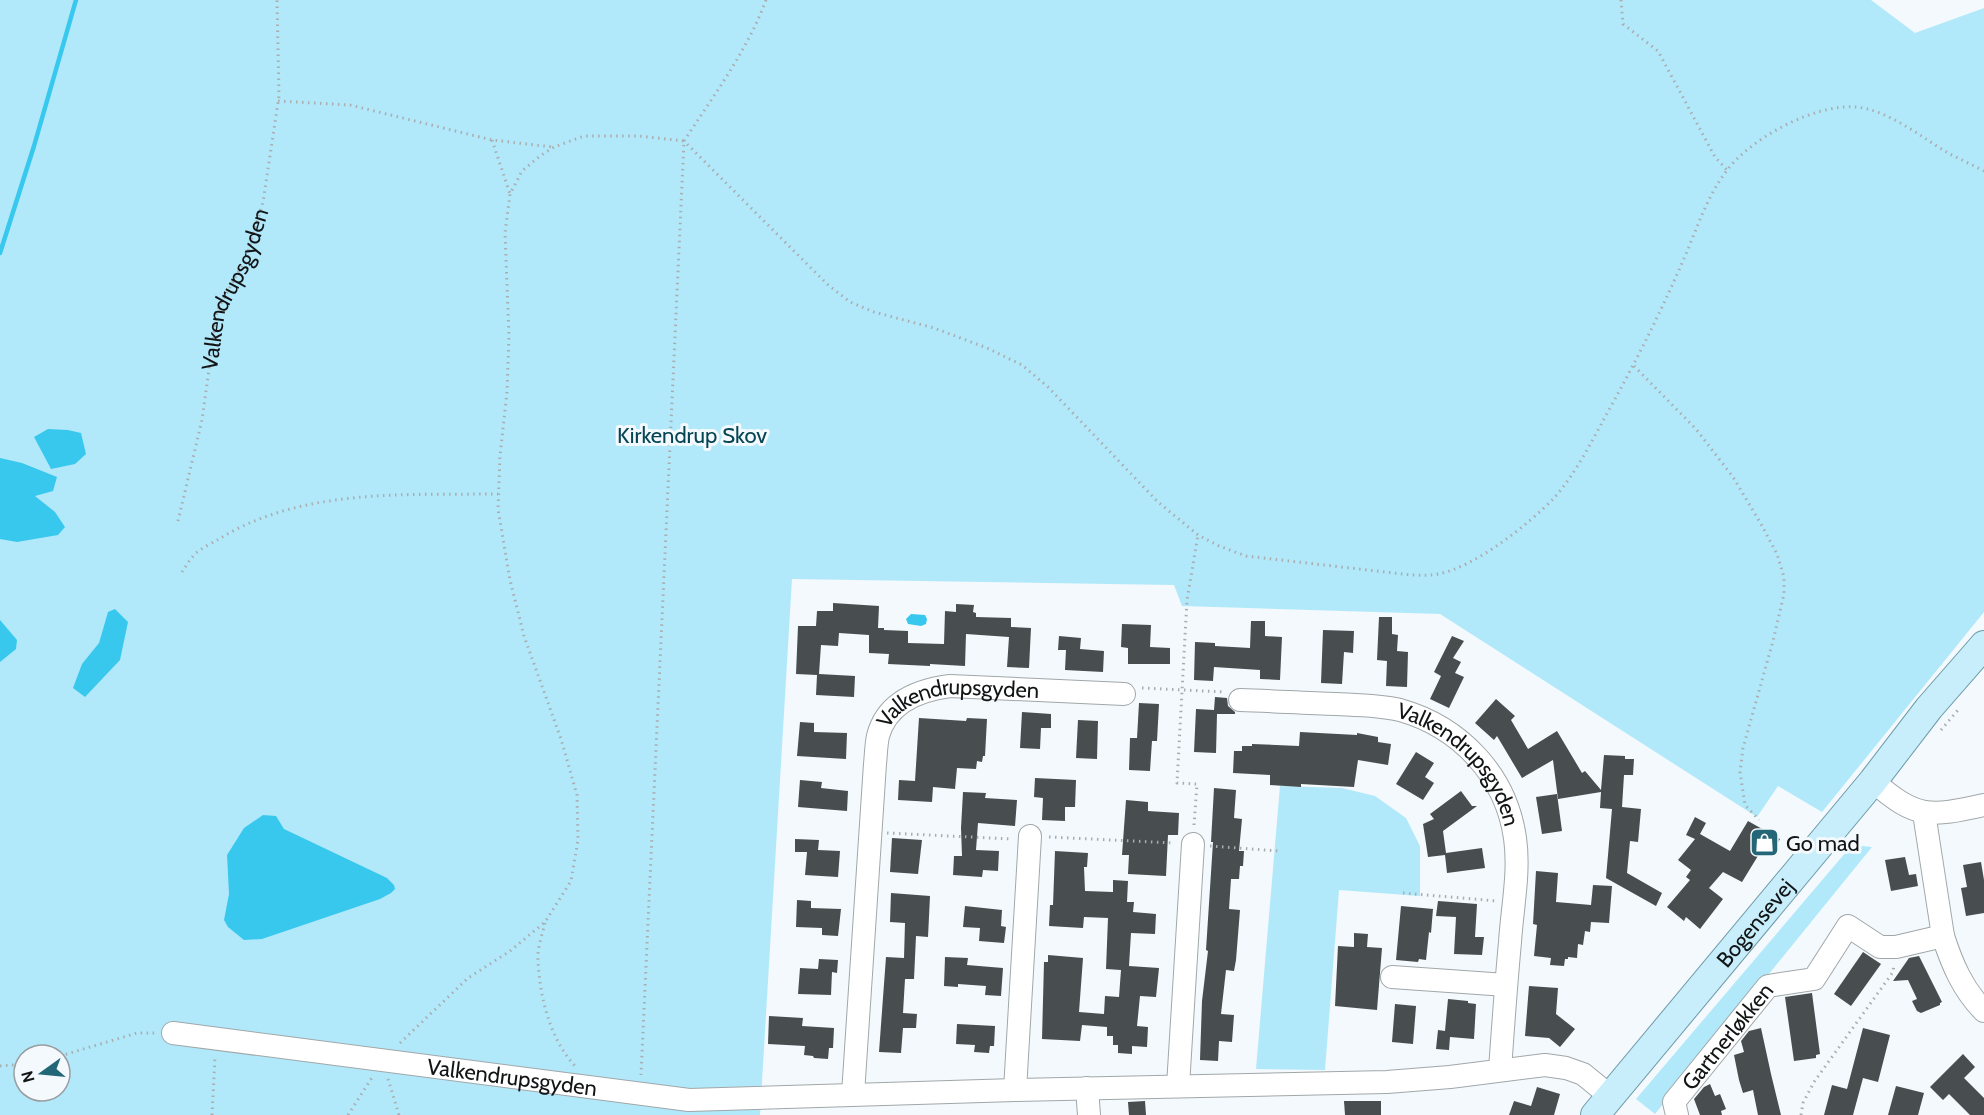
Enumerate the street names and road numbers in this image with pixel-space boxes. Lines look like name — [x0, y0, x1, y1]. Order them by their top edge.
street label: Valkendrupsgyden — [196, 205, 274, 372]
street label: Valkendrupsgyden — [870, 672, 1040, 732]
street label: Valkendrupsgyden — [1394, 696, 1526, 829]
street label: Bogensevej — [1710, 873, 1799, 972]
street label: Gartnerløkken — [1676, 977, 1779, 1095]
street label: Valkendrupsgyden — [426, 1053, 599, 1101]

